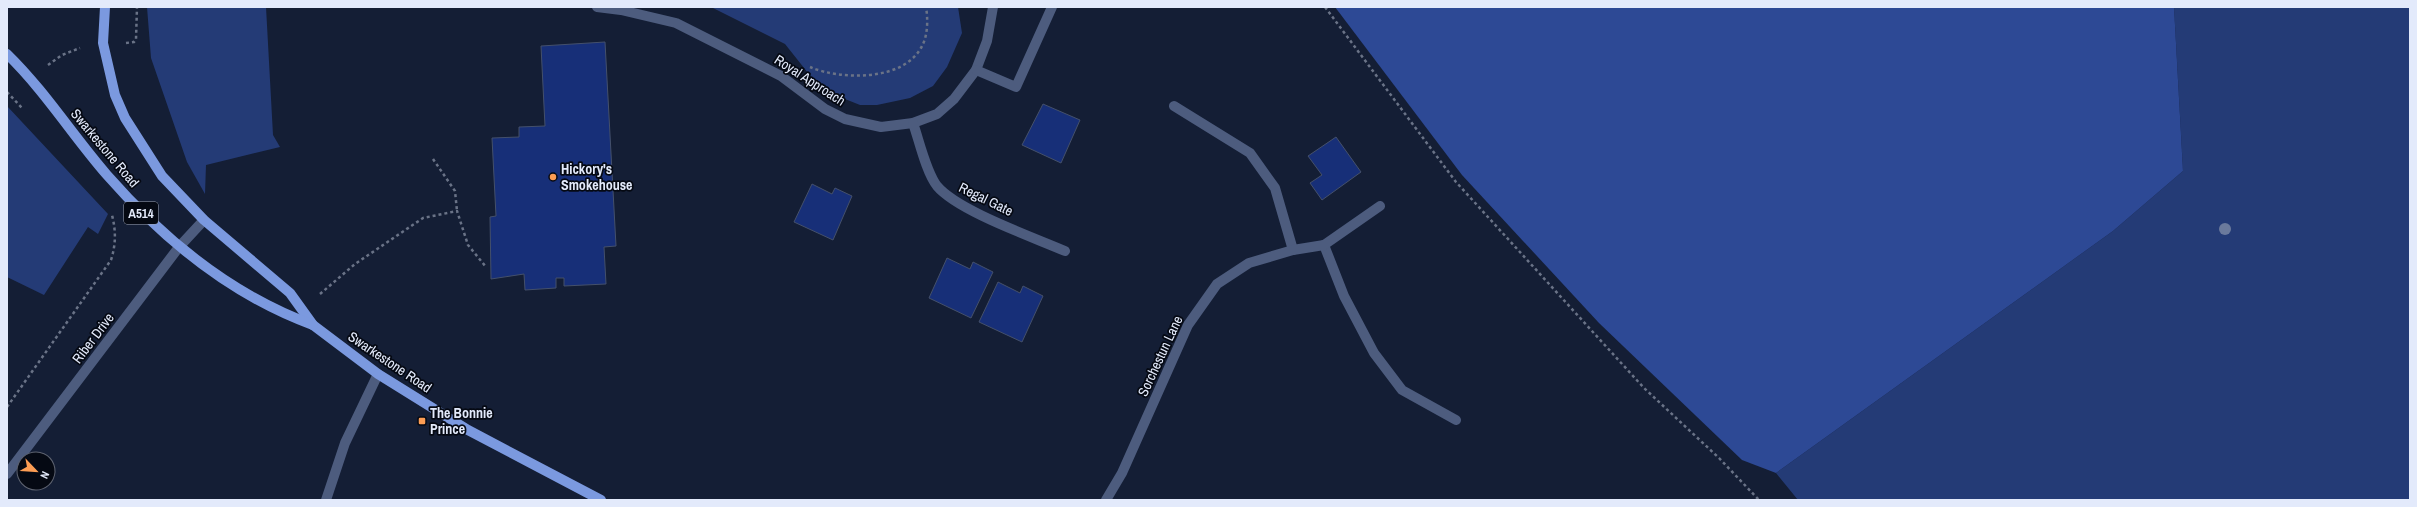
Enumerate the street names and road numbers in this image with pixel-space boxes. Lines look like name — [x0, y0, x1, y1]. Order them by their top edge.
street label: Royal Approach — [771, 50, 849, 110]
street label: Swarkestone Road — [67, 105, 143, 191]
street label: Regal Gate — [956, 178, 1016, 220]
road number: A514 — [124, 202, 158, 224]
street label: Riber Drive — [68, 309, 118, 367]
street label: Sorchestun Lane — [1133, 313, 1187, 399]
street label: Swarkestone Road — [345, 327, 435, 397]

